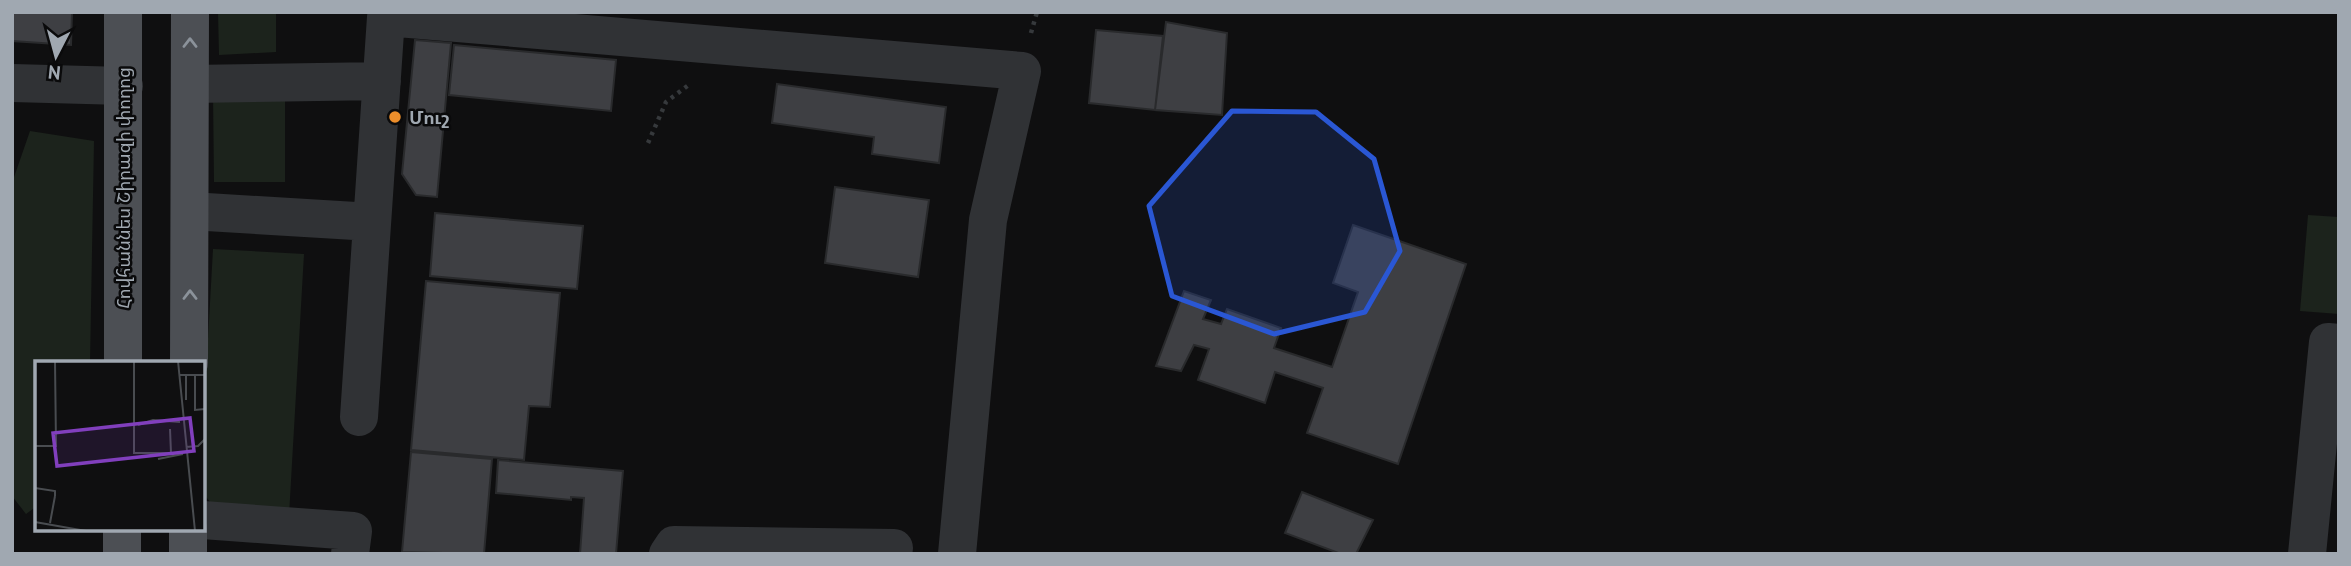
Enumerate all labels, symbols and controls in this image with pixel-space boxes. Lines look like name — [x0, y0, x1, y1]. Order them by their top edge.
north arrow — [21, 21, 91, 91]
one-way arrow — [182, 37, 198, 48]
text: N — [47, 60, 62, 85]
street label: Հովհաննես Շիրազի փողոց — [112, 67, 135, 309]
place label: Մուշ — [409, 106, 449, 129]
marker: Մուշ — [387, 109, 403, 125]
one-way arrow — [182, 289, 197, 300]
inset map — [35, 361, 205, 531]

